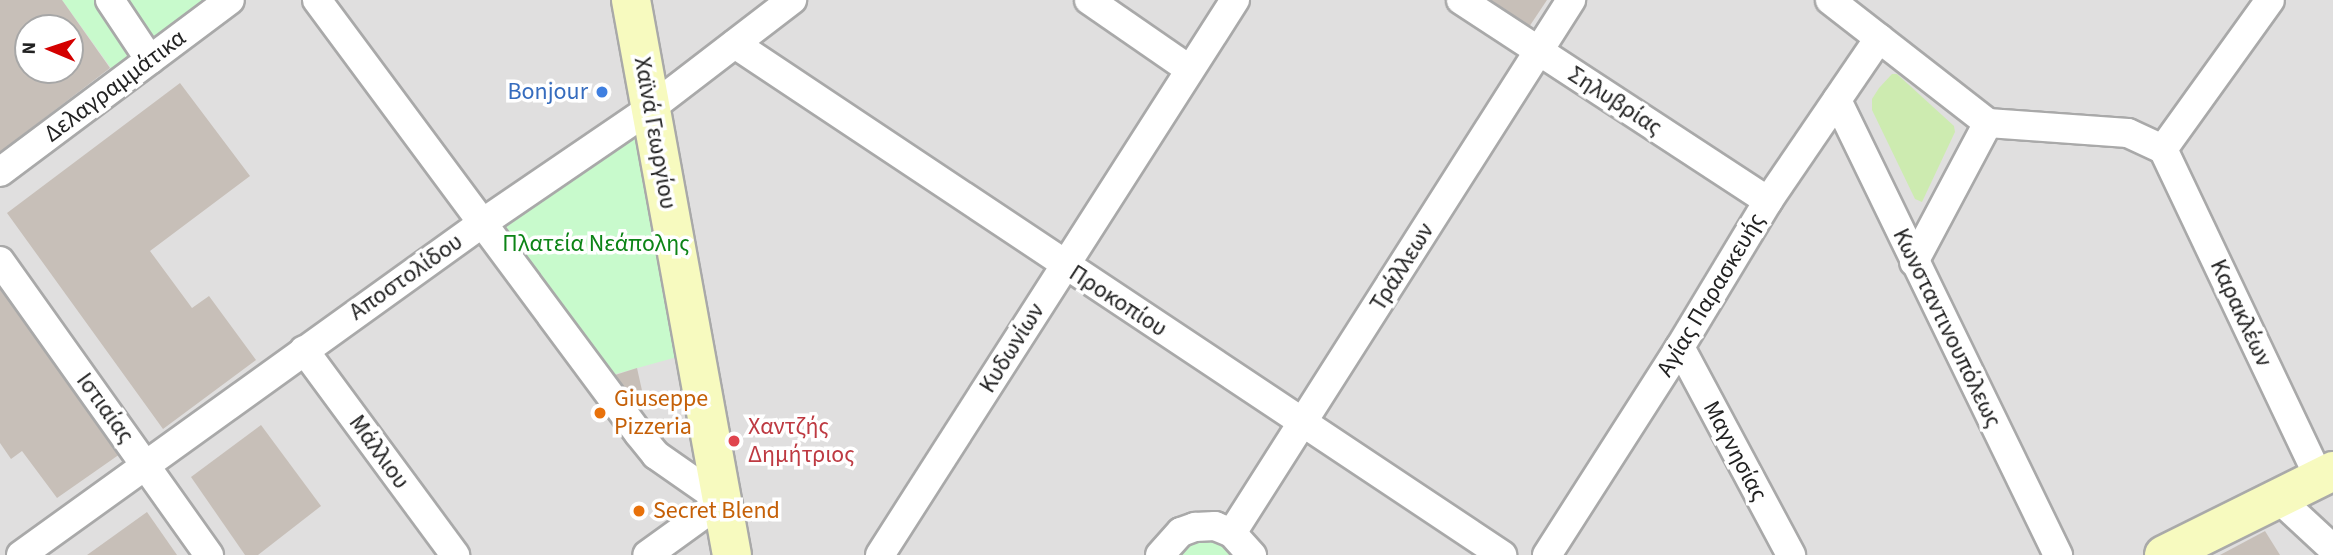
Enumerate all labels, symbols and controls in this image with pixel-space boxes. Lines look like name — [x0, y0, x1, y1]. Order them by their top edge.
north arrow — [14, 14, 84, 84]
street label: Δελαγραμμάτικα — [39, 23, 191, 149]
text: N — [16, 42, 43, 55]
street label: Χαϊνά Γεωργίου — [627, 55, 683, 211]
street label: Σηλυβρίας — [1563, 60, 1667, 142]
place label: Bonjour — [507, 78, 588, 106]
marker: Bonjour — [594, 84, 610, 100]
street label: Αγίας Παρασκευής — [1651, 208, 1771, 382]
street label: Τράλλεων — [1364, 218, 1440, 316]
street label: Κωνσταντινουπόλεως — [1886, 224, 2008, 432]
street label: Αποστολίδου — [344, 227, 468, 327]
park label: Πλατεία Νεάπολης — [502, 230, 690, 258]
street label: Καρακλέων — [2204, 255, 2278, 371]
street label: Προκοπίου — [1064, 259, 1172, 343]
street label: Κυδωνίων — [973, 298, 1051, 398]
street label: Ιστιαίας — [70, 367, 140, 449]
place label: Giuseppe Pizzeria — [614, 385, 708, 441]
street label: Μαγνησίας — [1697, 396, 1773, 506]
marker: Giuseppe Pizzeria — [592, 405, 608, 421]
street label: Μάλλιου — [343, 409, 415, 495]
place label: Χαντζής Δημήτριος — [748, 413, 854, 469]
marker: Χαντζής Δημήτριος — [726, 433, 742, 449]
place label: Secret Blend — [653, 497, 780, 525]
marker: Secret Blend — [631, 503, 647, 519]

